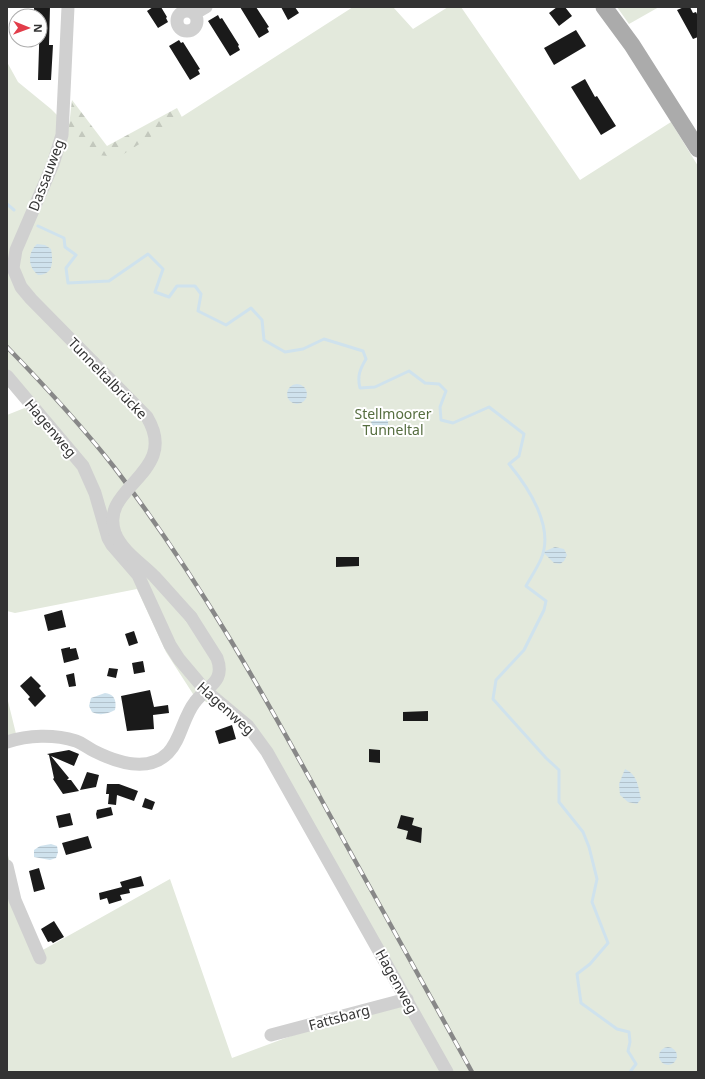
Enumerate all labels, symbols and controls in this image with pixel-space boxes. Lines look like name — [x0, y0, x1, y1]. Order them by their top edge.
north arrow — [8, 8, 48, 48]
text: N — [31, 24, 46, 33]
street label: Dassauweg — [24, 136, 68, 214]
street label: Tunneltalbrücke — [64, 333, 152, 423]
street label: Hagenweg — [21, 395, 81, 461]
park label: Stellmoorer Tunneltal — [354, 404, 432, 439]
street label: Hagenweg — [193, 677, 259, 739]
street label: Hagenweg — [372, 945, 422, 1017]
street label: Fattsbarg — [306, 1000, 372, 1034]

